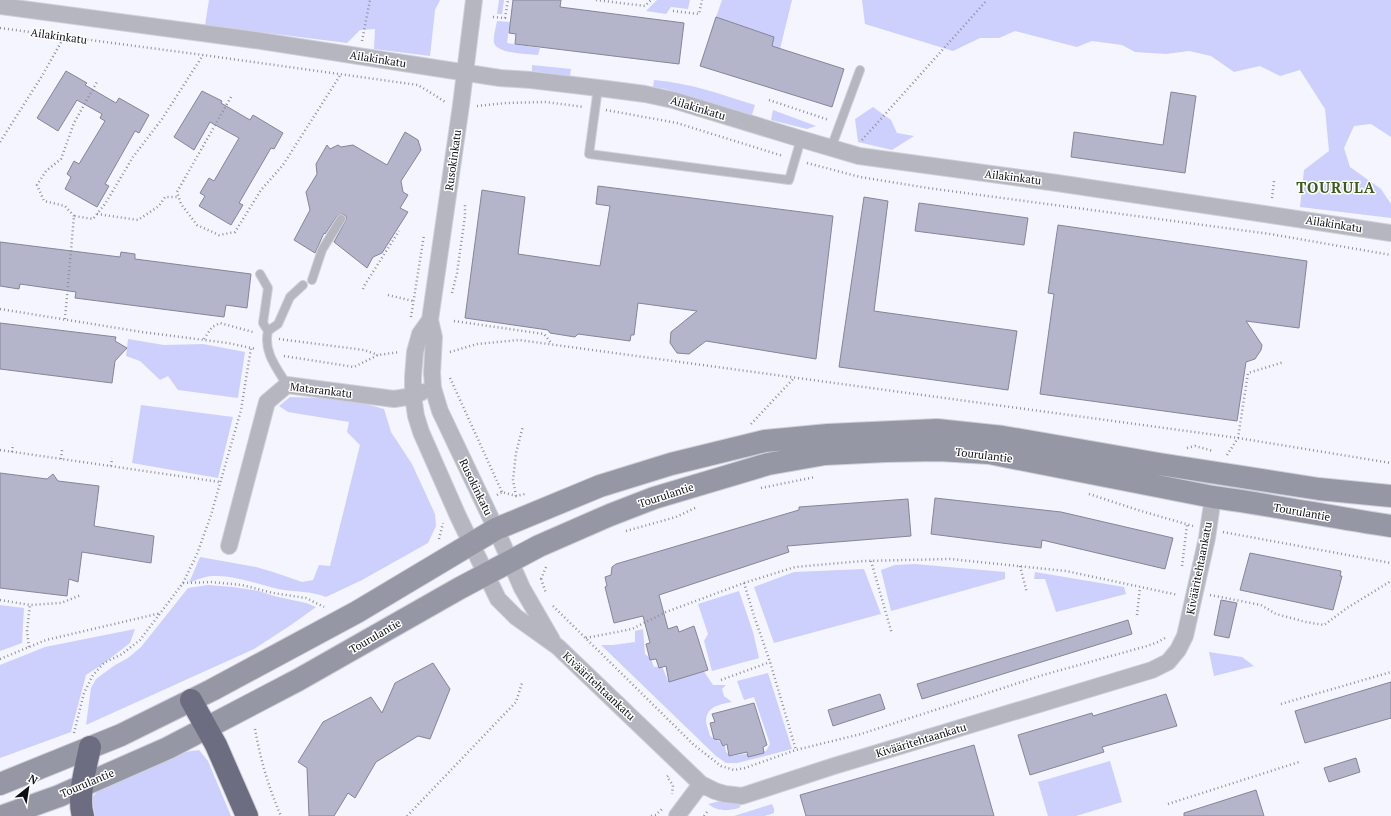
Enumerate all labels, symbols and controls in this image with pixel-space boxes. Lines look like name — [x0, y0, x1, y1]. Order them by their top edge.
street label: Ailakinkatu — [30, 25, 89, 47]
street label: Ailakinkatu — [349, 48, 408, 70]
street label: Ailakinkatu — [669, 93, 728, 123]
street label: Rusokinkatu — [442, 128, 464, 191]
street label: Ailakinkatu — [984, 167, 1043, 187]
district label: TOURULA — [1296, 177, 1376, 197]
street label: Ailakinkatu — [1305, 213, 1364, 235]
street label: Matarankatu — [289, 379, 354, 401]
street label: Tourulantie — [955, 445, 1014, 465]
street label: Rusokinkatu — [456, 456, 496, 518]
street label: Tourulantie — [637, 479, 696, 511]
street label: Tourulantie — [1273, 500, 1332, 524]
street label: Kivääritehtaankatu — [1183, 520, 1215, 616]
street label: Tourulantie — [347, 615, 404, 656]
street label: Kivääritehtaankatu — [560, 649, 639, 724]
street label: Kivääritehtaankatu — [874, 719, 969, 760]
street label: Tourulantie — [58, 765, 117, 801]
north arrow — [8, 768, 48, 808]
text: N — [26, 771, 41, 788]

